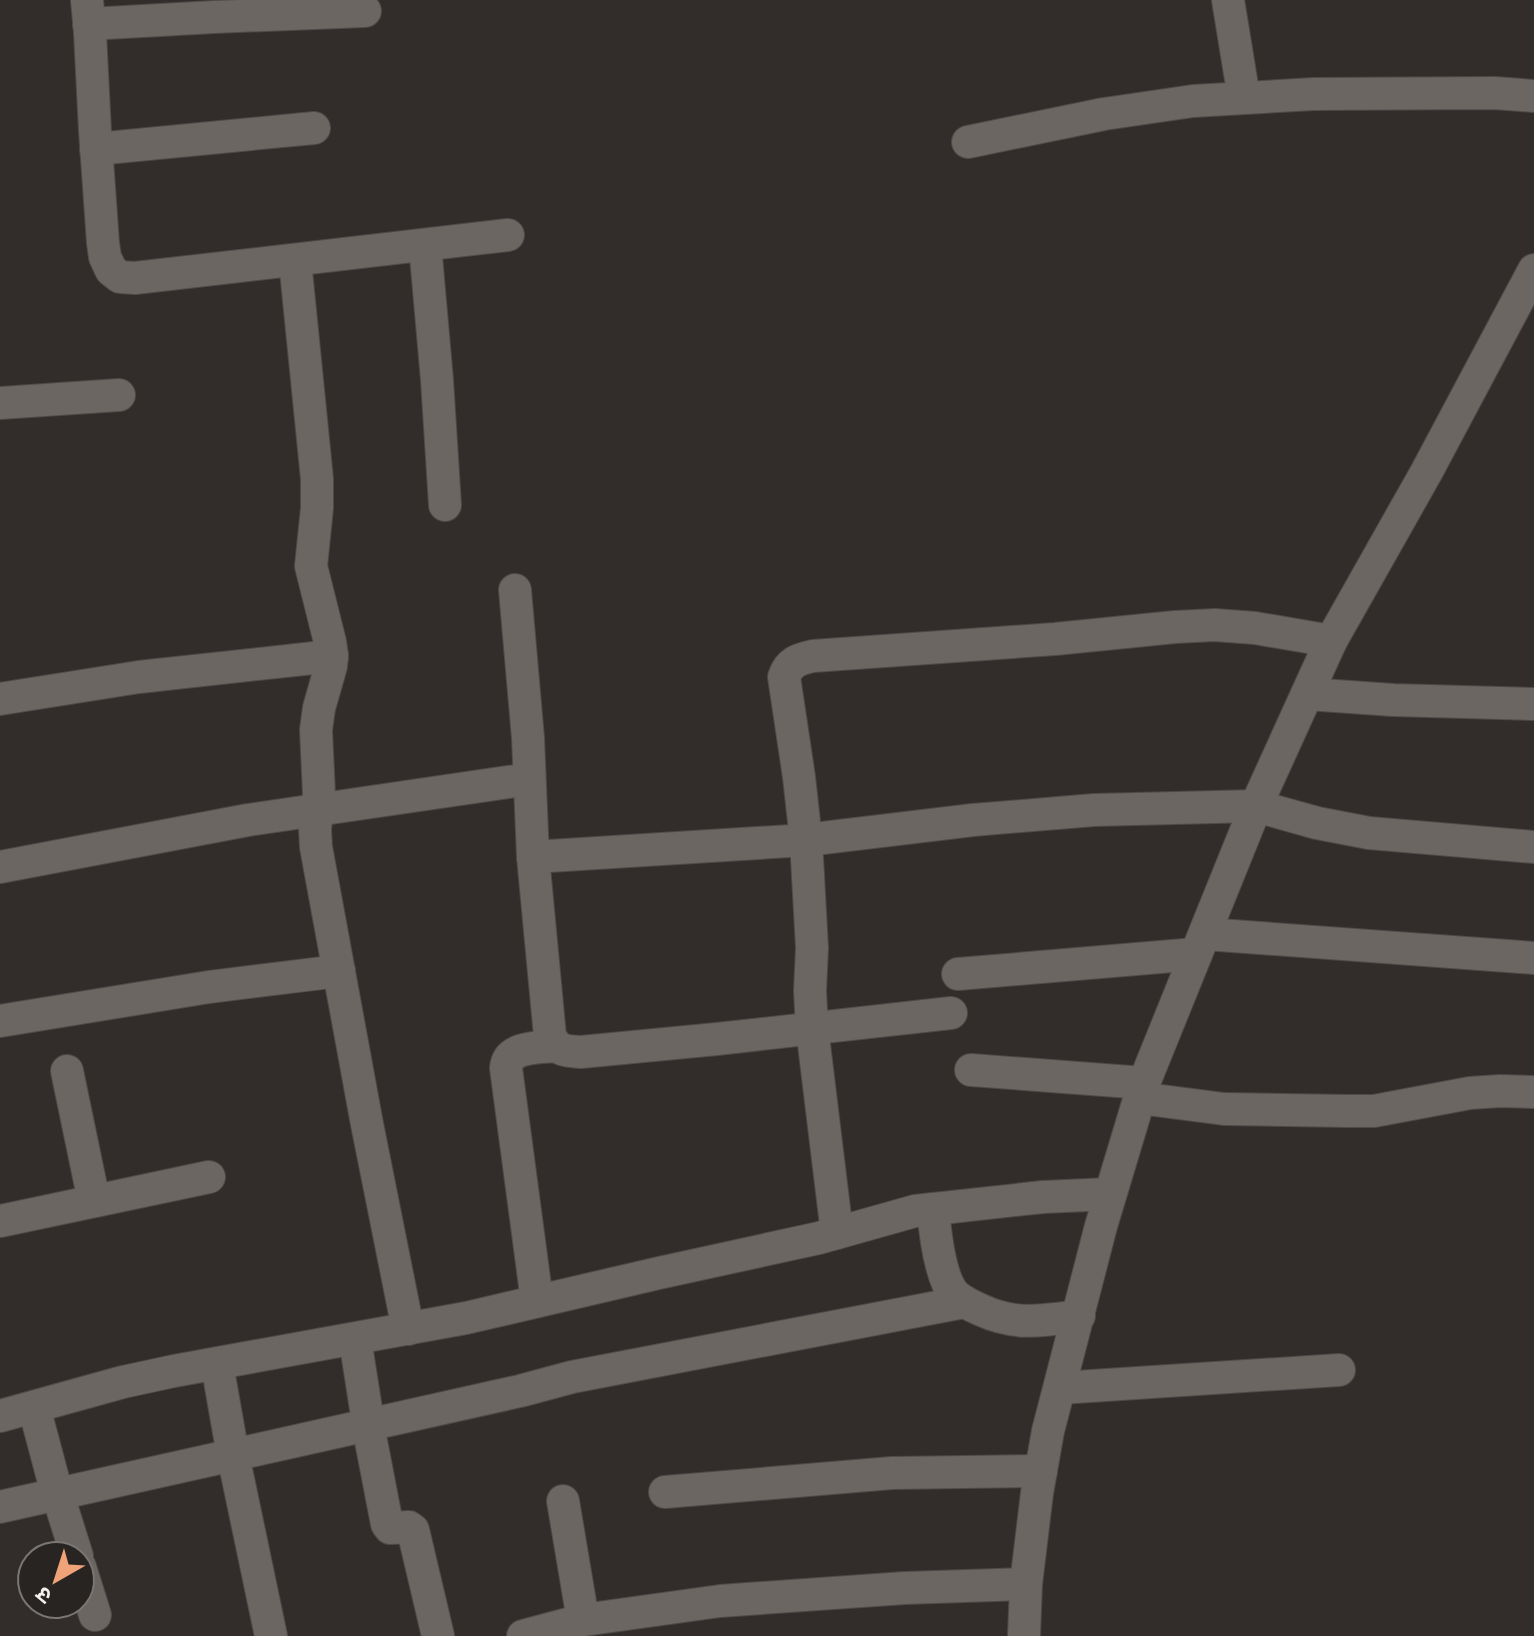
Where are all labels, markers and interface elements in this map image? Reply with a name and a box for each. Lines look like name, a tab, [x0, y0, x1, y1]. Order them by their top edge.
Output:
north arrow	[16, 1540, 96, 1620]
text: उ	[30, 1581, 57, 1609]

